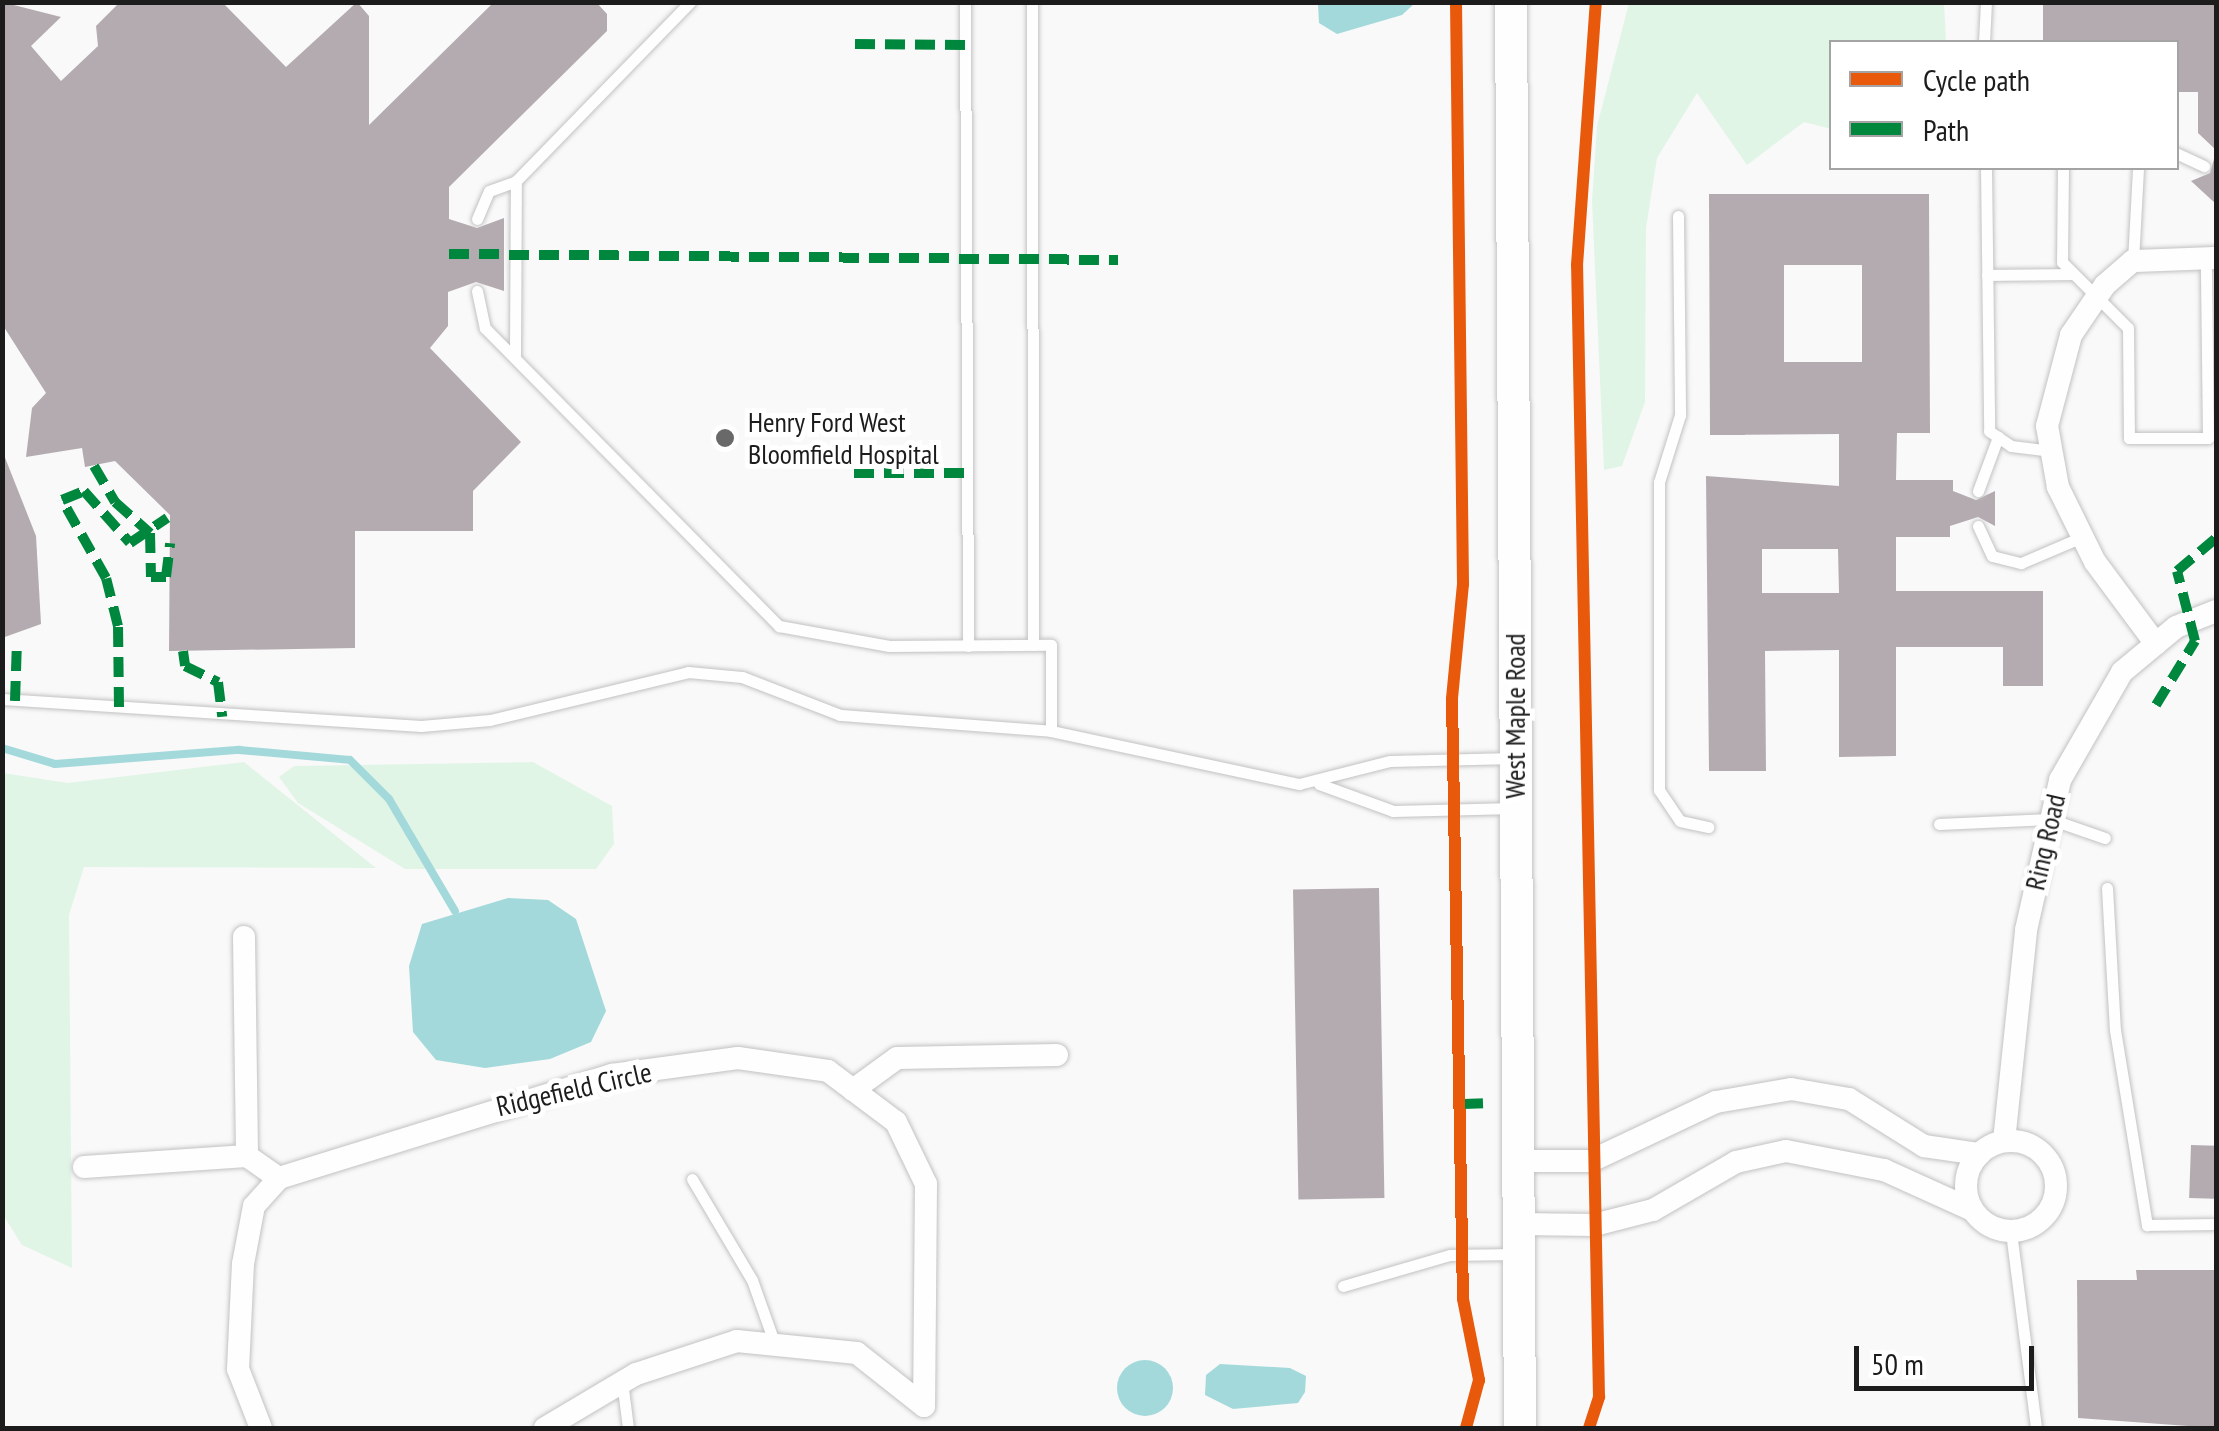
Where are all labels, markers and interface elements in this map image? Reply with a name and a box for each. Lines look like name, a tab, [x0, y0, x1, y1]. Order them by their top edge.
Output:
legend	[1829, 40, 2179, 170]
text: Cycle path	[1923, 60, 2030, 99]
text: Path	[1923, 110, 1969, 149]
place label: Henry Ford West Bloomfield Hospital	[748, 405, 939, 471]
marker: Henry Ford West Bloomfield Hospital	[712, 425, 738, 451]
street label: West Maple Road	[1498, 633, 1532, 799]
street label: Ring Road	[2018, 791, 2072, 893]
street label: Ridgefield Circle	[493, 1055, 655, 1123]
scale bar	[1859, 1326, 2039, 1388]
text: 50 m	[1871, 1344, 1924, 1383]

